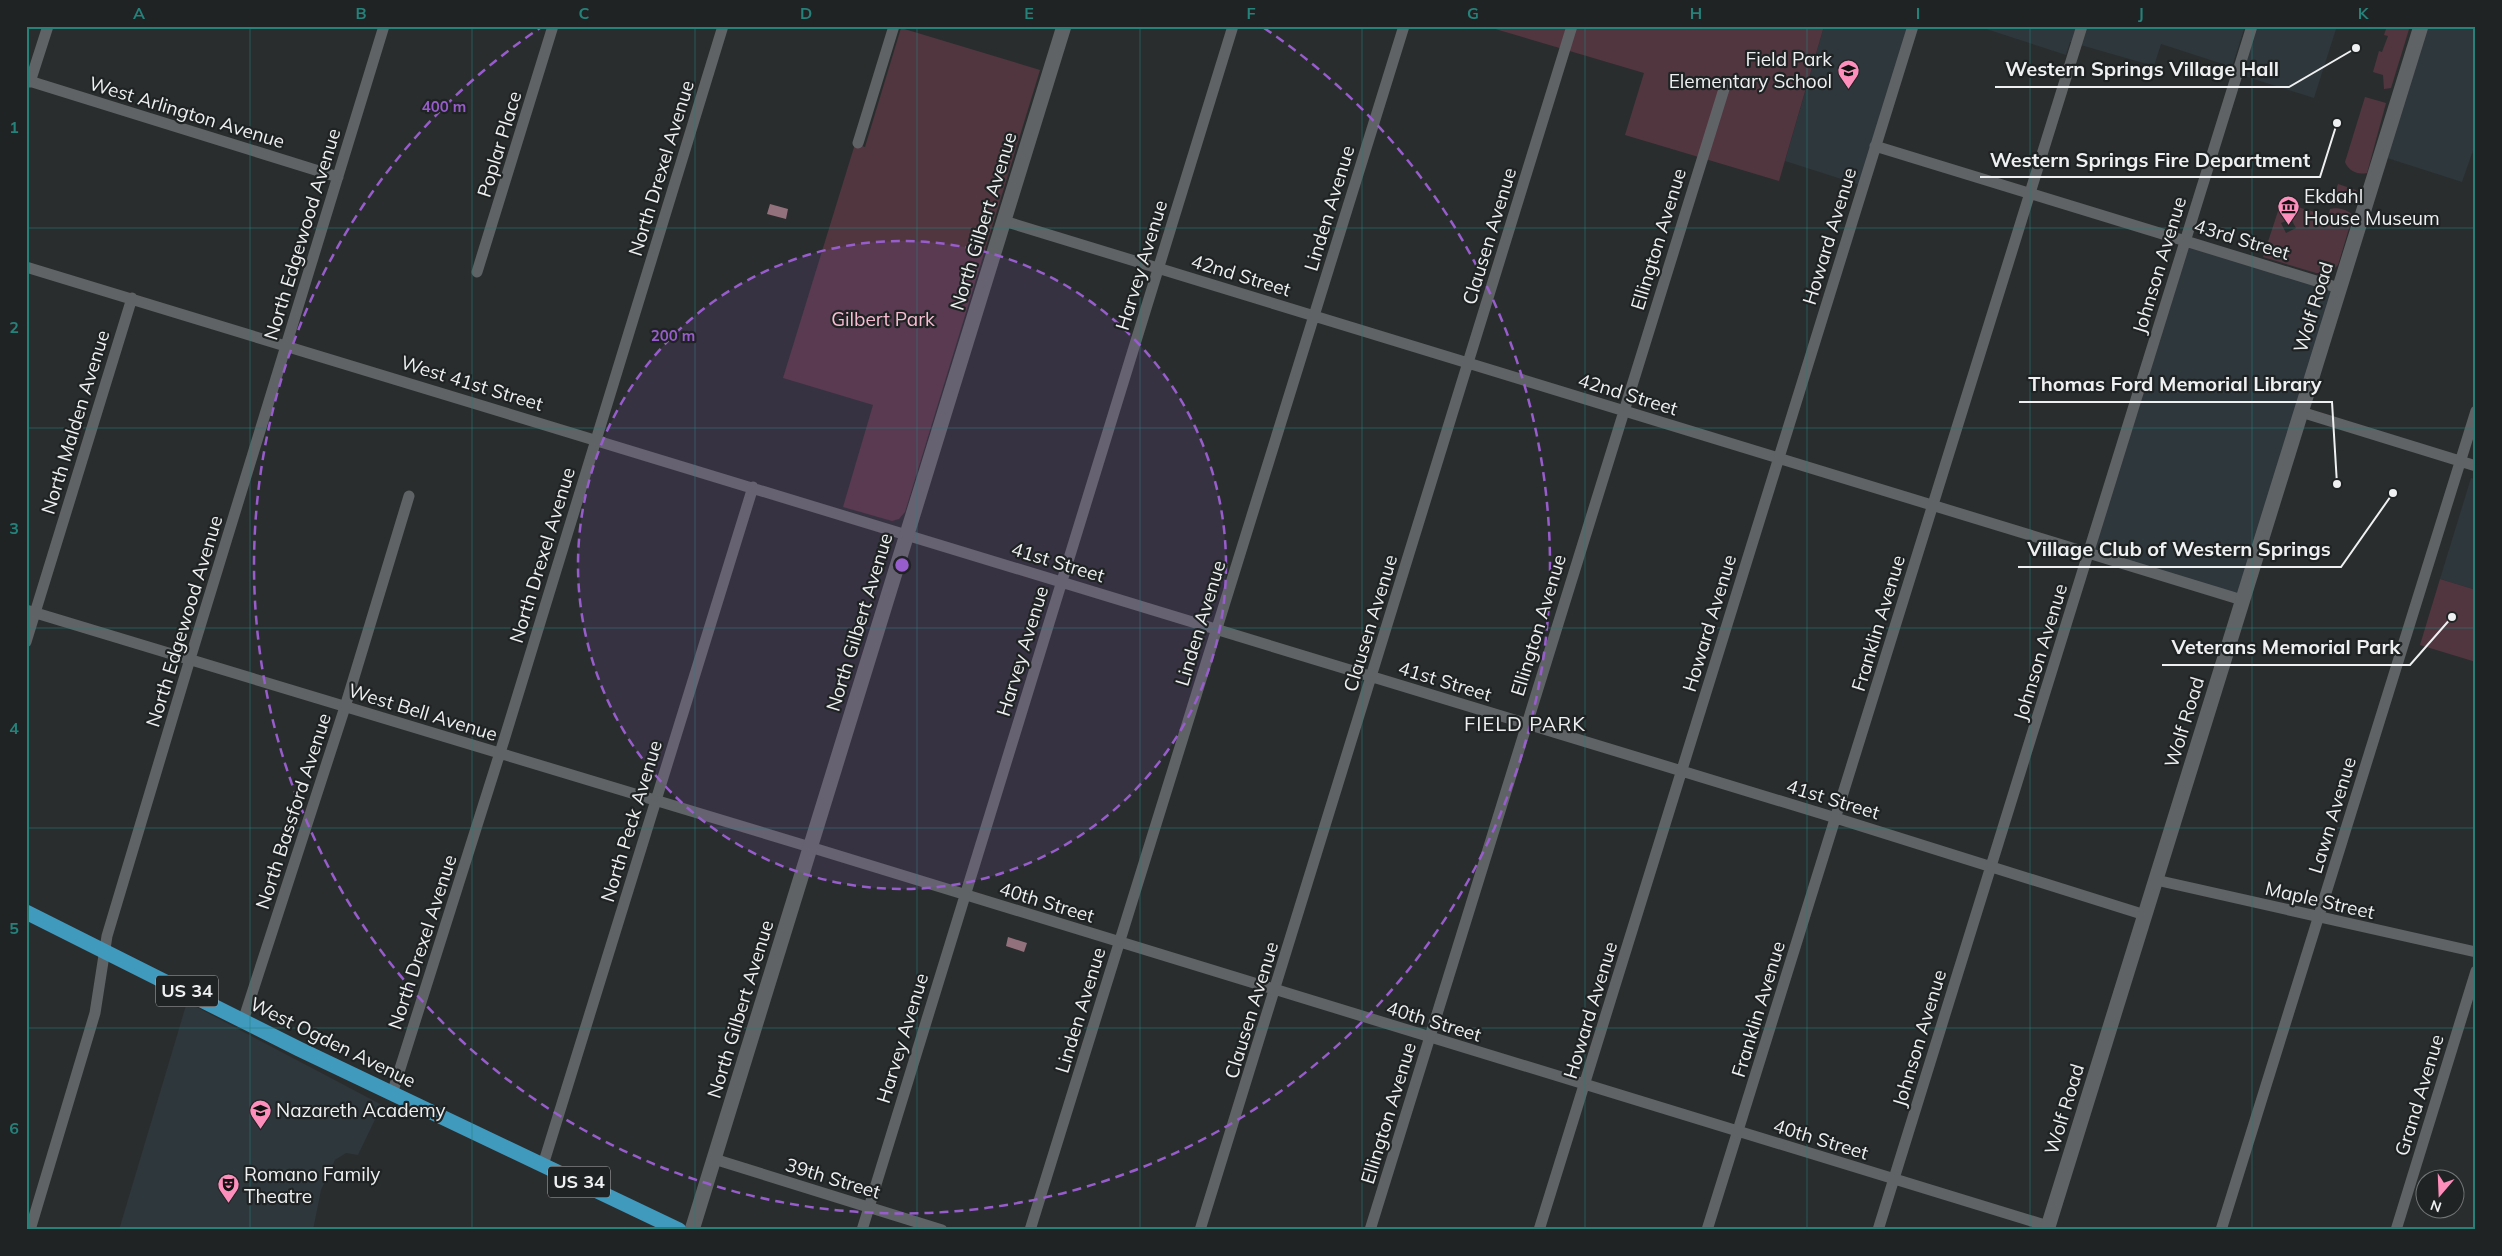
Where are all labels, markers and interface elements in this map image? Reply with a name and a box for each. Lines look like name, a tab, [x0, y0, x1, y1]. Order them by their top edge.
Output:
text: A	[133, 3, 145, 23]
text: B	[355, 3, 367, 23]
text: C	[579, 3, 590, 23]
text: D	[800, 3, 812, 23]
text: E	[1024, 3, 1034, 23]
text: F	[1246, 3, 1256, 23]
text: G	[1467, 3, 1479, 23]
text: H	[1690, 3, 1702, 23]
text: I	[1916, 3, 1920, 23]
text: J	[2138, 3, 2144, 23]
text: K	[2358, 3, 2370, 23]
place label: Field Park Elementary School	[1669, 47, 1832, 93]
callout: Western Springs Village Hall	[1995, 52, 2289, 87]
text: Western Springs Village Hall	[2005, 56, 2279, 81]
school or university icon: Field Park Elementary School	[1836, 58, 1860, 89]
street label: West Arlington Avenue	[86, 71, 288, 153]
street label: North Drexel Avenue	[623, 77, 699, 259]
street label: Poplar Place	[471, 88, 527, 200]
text: 400 m	[422, 97, 466, 116]
text: 1	[9, 117, 19, 137]
street label: North Edgewood Avenue	[258, 125, 346, 343]
street label: North Gilbert Avenue	[944, 129, 1022, 313]
street label: Linden Avenue	[1299, 142, 1359, 274]
callout: Western Springs Fire Department	[1980, 142, 2320, 177]
text: Western Springs Fire Department	[1990, 147, 2311, 172]
street label: Howard Avenue	[1797, 164, 1861, 308]
street label: Clausen Avenue	[1457, 165, 1521, 307]
street label: Ellington Avenue	[1625, 165, 1691, 313]
place label: Ekdahl House Museum	[2304, 184, 2440, 230]
street label: Johnson Avenue	[2127, 194, 2191, 336]
museum icon: Ekdahl House Museum	[2276, 195, 2300, 226]
street label: Harvey Avenue	[1110, 197, 1172, 333]
street label: 43rd Street	[2191, 213, 2293, 265]
street label: 42nd Street	[1188, 248, 1294, 302]
street label: Wolf Road	[2288, 259, 2338, 355]
park label: Gilbert Park	[831, 307, 935, 331]
text: 2	[9, 317, 19, 337]
text: 200 m	[651, 326, 695, 345]
street label: North Malden Avenue	[36, 327, 114, 517]
street label: West 41st Street	[398, 350, 546, 416]
street label: 42nd Street	[1575, 367, 1681, 421]
callout: Thomas Ford Memorial Library	[2019, 367, 2332, 402]
text: Thomas Ford Memorial Library	[2028, 371, 2322, 396]
street label: North Drexel Avenue	[504, 464, 580, 646]
street label: North Edgewood Avenue	[140, 512, 228, 730]
text: 3	[9, 518, 19, 538]
street label: North Gilbert Avenue	[820, 530, 898, 714]
callout: Village Club of Western Springs	[2018, 532, 2341, 567]
street label: 41st Street	[1008, 536, 1108, 588]
text: Village Club of Western Springs	[2026, 536, 2331, 561]
street label: Ellington Avenue	[1505, 551, 1571, 699]
street label: Howard Avenue	[1677, 551, 1741, 695]
street label: Clausen Avenue	[1338, 552, 1402, 694]
street label: Franklin Avenue	[1846, 552, 1910, 694]
centre of rings	[893, 556, 911, 574]
street label: Linden Avenue	[1170, 557, 1230, 689]
street label: Johnson Avenue	[2008, 581, 2072, 723]
street label: Harvey Avenue	[991, 583, 1053, 719]
callout: Veterans Memorial Park	[2162, 630, 2410, 665]
text: Veterans Memorial Park	[2171, 634, 2401, 659]
street label: 41st Street	[1395, 655, 1495, 707]
street label: Wolf Road	[2159, 674, 2209, 770]
street label: West Bell Avenue	[346, 678, 500, 746]
street label: North Bassford Avenue	[250, 710, 336, 912]
district label: FIELD PARK	[1464, 711, 1586, 736]
text: 4	[9, 718, 19, 738]
street label: North Peck Avenue	[595, 737, 667, 905]
street label: Lawn Avenue	[2303, 754, 2361, 876]
street label: 41st Street	[1783, 773, 1883, 825]
street label: North Drexel Avenue	[382, 852, 462, 1032]
street label: 40th Street	[997, 876, 1098, 928]
street label: Maple Street	[2263, 876, 2377, 924]
street label: North Gilbert Avenue	[701, 917, 779, 1101]
text: 5	[9, 918, 19, 938]
street label: Howard Avenue	[1558, 938, 1622, 1082]
street label: Franklin Avenue	[1726, 938, 1790, 1080]
street label: Clausen Avenue	[1219, 939, 1283, 1081]
street label: Linden Avenue	[1050, 944, 1110, 1076]
street label: Johnson Avenue	[1887, 967, 1951, 1109]
street label: Harvey Avenue	[871, 970, 933, 1106]
road number: US 34	[156, 976, 218, 1006]
street label: West Ogden Avenue	[246, 991, 420, 1093]
street label: 40th Street	[1384, 995, 1485, 1047]
street label: Grand Avenue	[2389, 1031, 2449, 1159]
street label: Ellington Avenue	[1355, 1039, 1421, 1187]
street label: Wolf Road	[2039, 1061, 2089, 1157]
school or university icon: Nazareth Academy	[248, 1098, 272, 1129]
place label: Nazareth Academy	[276, 1098, 446, 1122]
street label: 40th Street	[1771, 1113, 1872, 1165]
text: 6	[9, 1118, 19, 1138]
street label: 39th Street	[783, 1152, 884, 1204]
place label: Romano Family Theatre	[244, 1162, 380, 1208]
road number: US 34	[548, 1166, 610, 1198]
north arrow	[2414, 1168, 2464, 1218]
theatre icon: Romano Family Theatre	[216, 1173, 240, 1204]
text: N	[2428, 1196, 2444, 1217]

